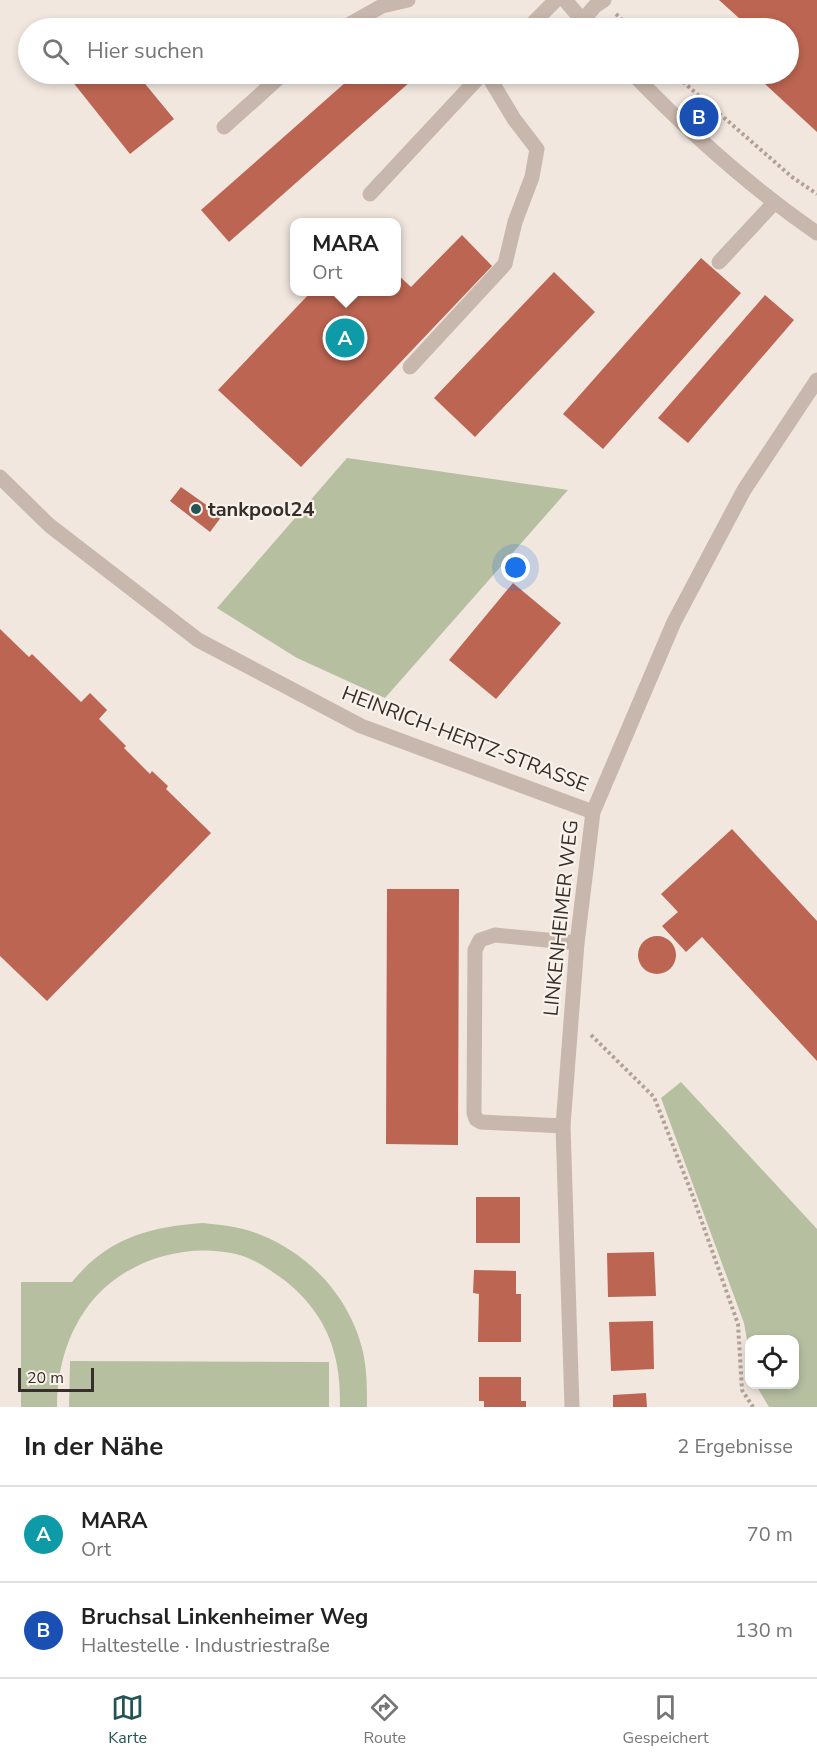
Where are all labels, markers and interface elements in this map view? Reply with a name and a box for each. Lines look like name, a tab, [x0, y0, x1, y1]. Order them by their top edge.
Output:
search box	[18, 18, 799, 84]
icon: search	[39, 35, 72, 68]
text: Hier suchen	[87, 36, 204, 66]
pin: B	[680, 94, 718, 140]
popup	[290, 218, 401, 296]
text: MARA	[312, 229, 379, 259]
text: Ort	[312, 259, 342, 286]
pin: A	[326, 316, 364, 360]
place label: tankpool24	[208, 496, 314, 523]
marker: tankpool24	[189, 502, 203, 516]
your location	[501, 553, 530, 582]
street label: HEINRICH-HERTZ-STRASSE	[338, 680, 592, 798]
street label: LINKENHEIMER WEG	[537, 819, 585, 1017]
map controls	[745, 1335, 799, 1389]
button: locate	[745, 1335, 799, 1389]
scale bar	[18, 1365, 94, 1392]
text: 20 m	[27, 1367, 64, 1389]
text: In der Nähe	[24, 1429, 163, 1464]
text: 2 Ergebnisse	[677, 1433, 793, 1460]
text: MARA	[81, 1506, 148, 1536]
text: A	[36, 1521, 51, 1548]
text: 70 m	[747, 1521, 793, 1548]
text: Ort	[81, 1536, 111, 1563]
text: Bruchsal Linkenheimer Weg	[81, 1602, 368, 1632]
text: B	[37, 1617, 50, 1644]
text: 130 m	[735, 1617, 793, 1644]
text: Haltestelle · Industriestraße	[81, 1632, 330, 1659]
tab: Karte	[108, 1691, 147, 1749]
tab: Route	[364, 1691, 406, 1749]
tab: Gespeichert	[623, 1691, 709, 1749]

